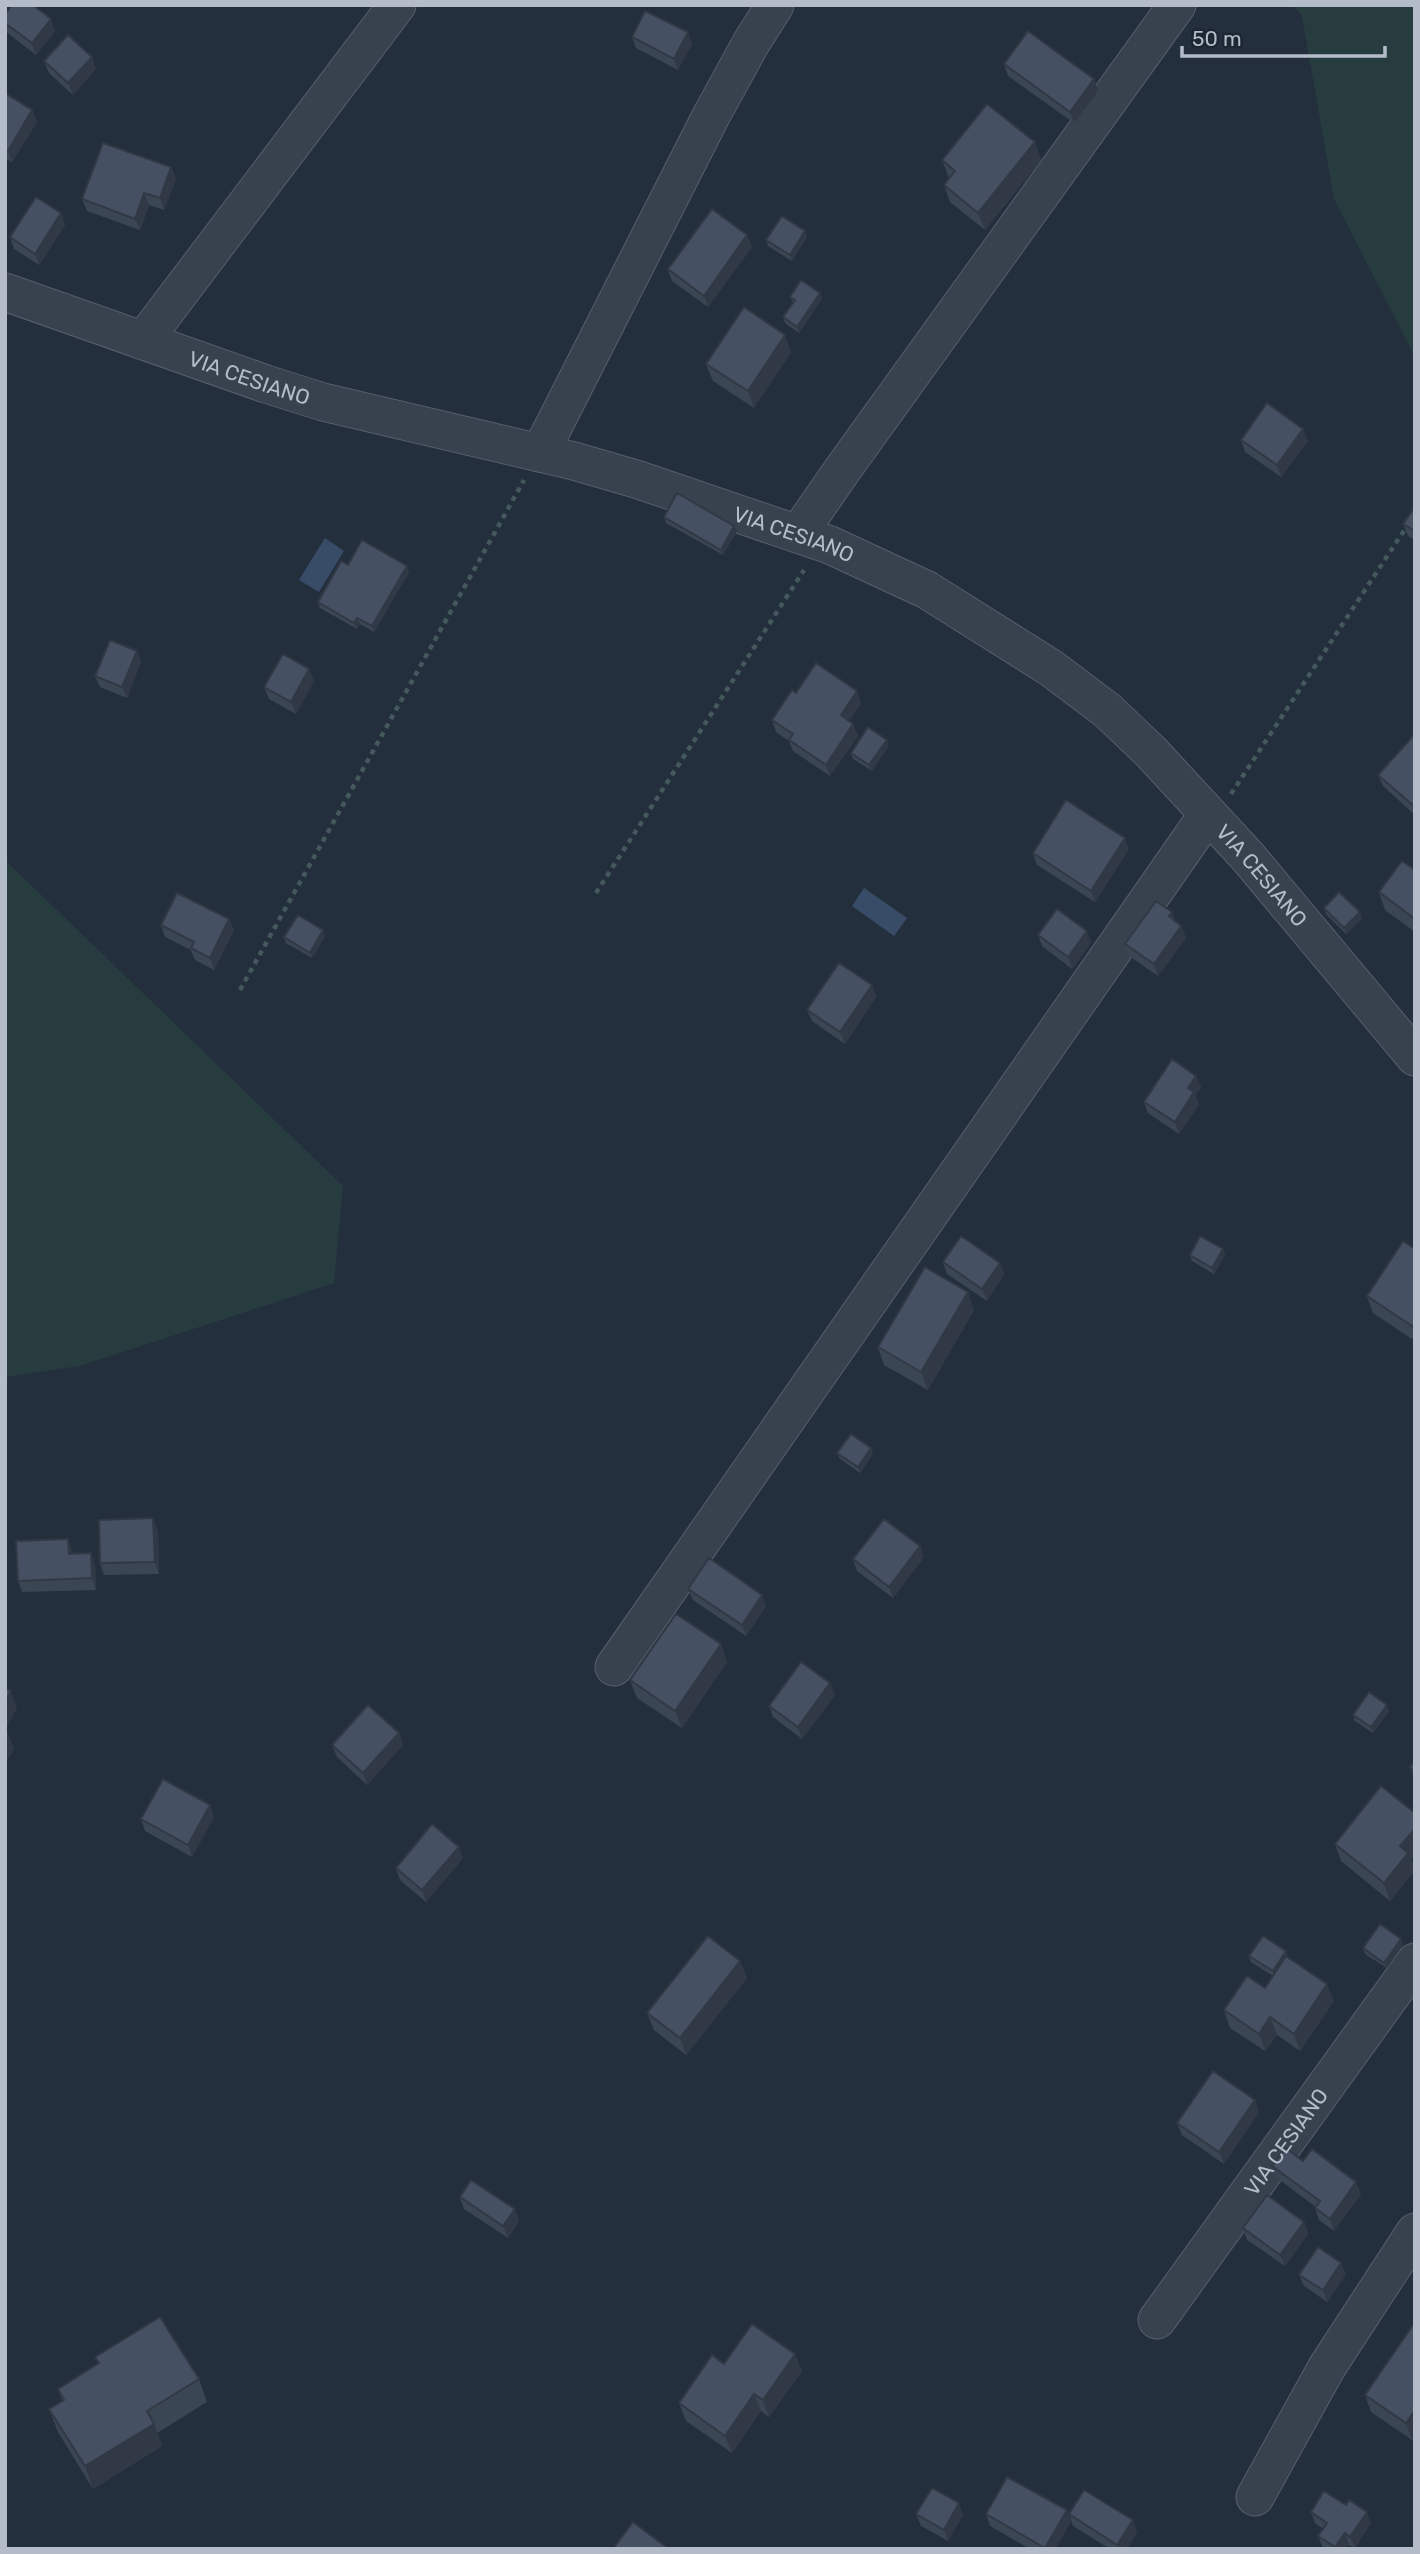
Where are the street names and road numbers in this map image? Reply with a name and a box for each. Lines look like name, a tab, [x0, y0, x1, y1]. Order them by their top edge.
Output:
street label: VIA CESIANO	[185, 345, 313, 410]
street label: VIA CESIANO	[730, 501, 858, 567]
street label: VIA CESIANO	[1211, 819, 1313, 931]
street label: VIA CESIANO	[1238, 2083, 1333, 2200]

